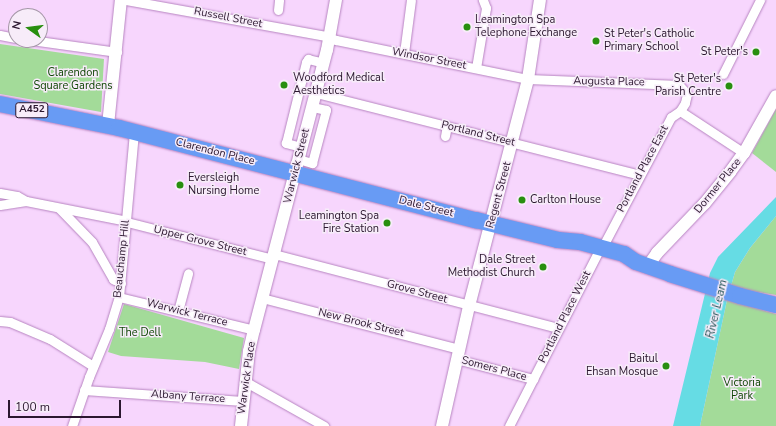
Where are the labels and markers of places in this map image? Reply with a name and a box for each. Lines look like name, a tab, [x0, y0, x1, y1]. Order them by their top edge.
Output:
place label: Leamington Spa Telephone Exchange	[475, 14, 577, 40]
marker: Leamington Spa Telephone Exchange	[462, 22, 472, 32]
place label: St Peter's Catholic Primary School	[604, 28, 694, 54]
marker: St Peter's Catholic Primary School	[591, 36, 601, 46]
place label: St Peter's	[701, 45, 748, 59]
marker: St Peter's	[751, 47, 761, 57]
place label: Woodford Medical Aesthetics	[293, 72, 384, 98]
place label: St Peter's Parish Centre	[655, 73, 721, 99]
marker: Woodford Medical Aesthetics	[278, 79, 290, 91]
marker: St Peter's Parish Centre	[724, 81, 734, 91]
place label: Eversleigh Nursing Home	[188, 172, 259, 198]
marker: Eversleigh Nursing Home	[175, 180, 185, 190]
place label: Carlton House	[530, 193, 601, 207]
marker: Carlton House	[517, 195, 527, 205]
place label: Leamington Spa Fire Station	[299, 210, 379, 236]
marker: Leamington Spa Fire Station	[382, 218, 392, 228]
place label: Dale Street Methodist Church	[448, 254, 535, 280]
marker: Dale Street Methodist Church	[538, 262, 548, 272]
place label: Baitul Ehsan Mosque	[586, 353, 658, 379]
marker: Baitul Ehsan Mosque	[661, 361, 671, 371]

